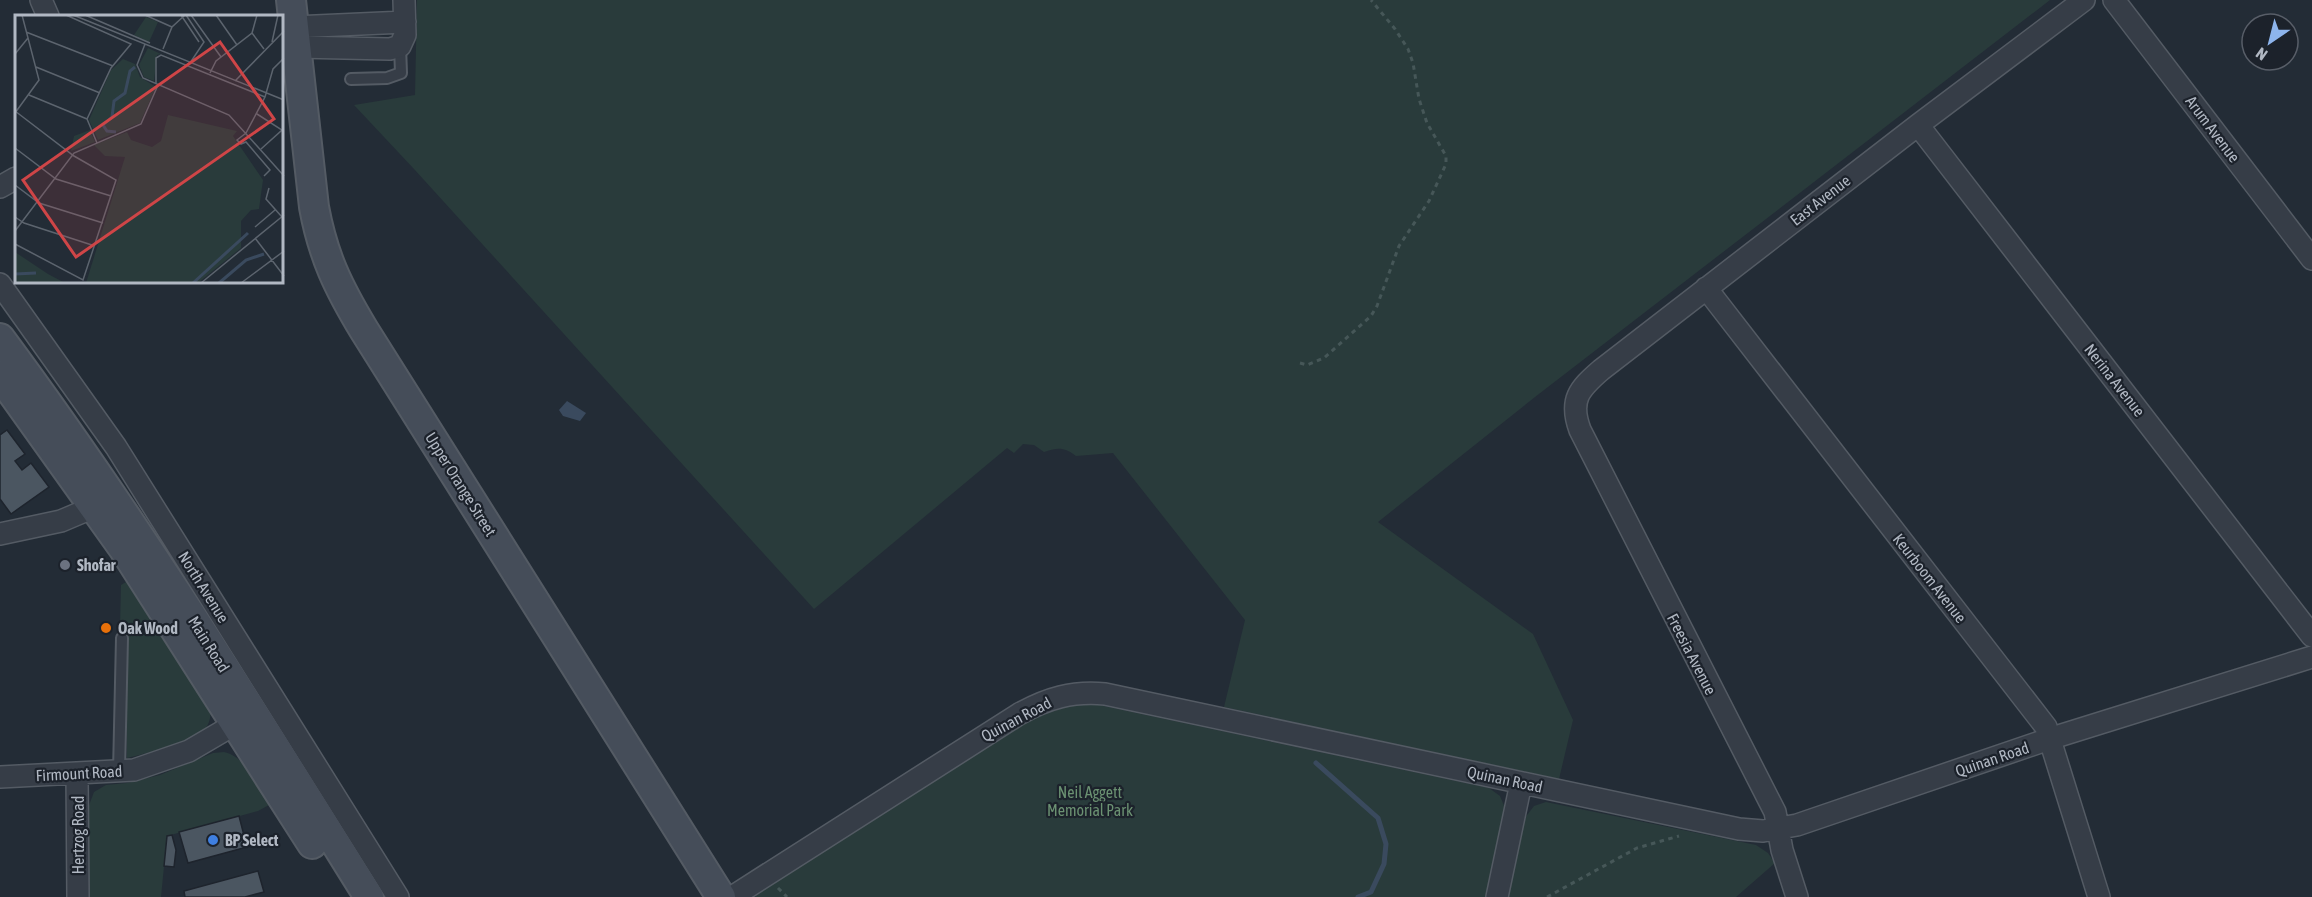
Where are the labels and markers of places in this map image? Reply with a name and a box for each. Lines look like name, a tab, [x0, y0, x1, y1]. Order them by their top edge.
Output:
place label: Shofar	[77, 556, 116, 574]
marker: Shofar	[58, 558, 72, 572]
place label: Oak Wood	[118, 619, 178, 637]
marker: Oak Wood	[99, 621, 113, 635]
place label: BP Select	[225, 831, 279, 849]
marker: BP Select	[206, 833, 220, 847]

